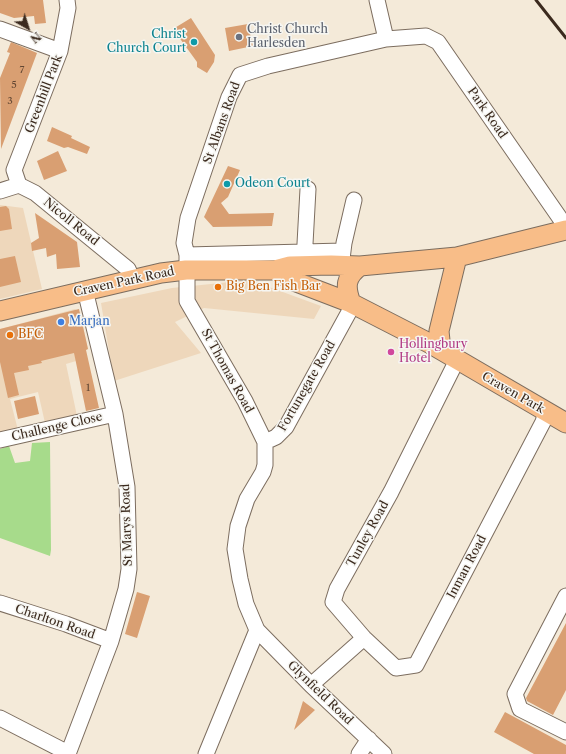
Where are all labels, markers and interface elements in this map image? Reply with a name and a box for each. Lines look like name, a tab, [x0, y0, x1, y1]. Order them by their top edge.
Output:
north arrow	[8, 8, 48, 48]
place label: Christ Church Harlesden	[247, 23, 328, 51]
place label: Christ Church Court	[107, 28, 186, 56]
text: N	[27, 29, 44, 46]
marker: Christ Church Harlesden	[234, 32, 244, 42]
marker: Christ Church Court	[189, 37, 199, 47]
street label: Greenhill Park	[22, 53, 66, 135]
house number: 7	[20, 64, 24, 76]
house number: 5	[11, 79, 17, 91]
street label: St Albans Road	[200, 80, 244, 166]
street label: Park Road	[464, 85, 510, 141]
house number: 3	[7, 95, 13, 107]
place label: Odeon Court	[235, 177, 310, 191]
marker: Odeon Court	[222, 179, 232, 189]
street label: Nicoll Road	[40, 195, 102, 249]
street label: Craven Park Road	[72, 264, 176, 300]
place label: Big Ben Fish Bar	[226, 280, 320, 294]
marker: Big Ben Fish Bar	[213, 282, 223, 292]
place label: Marjan	[69, 315, 110, 329]
marker: Marjan	[56, 317, 66, 327]
street label: St Thomas Road	[198, 326, 256, 416]
place label: BFC	[18, 328, 43, 342]
marker: BFC	[5, 330, 15, 340]
street label: Fortunegate Road	[275, 338, 339, 434]
place label: Hollingbury Hotel	[399, 338, 467, 366]
marker: Hollingbury Hotel	[386, 347, 396, 357]
street label: Craven Park	[479, 369, 547, 417]
house number: 1	[86, 382, 90, 394]
street label: Challenge Close	[10, 410, 104, 444]
street label: St Marys Road	[118, 483, 136, 567]
street label: Tunley Road	[344, 499, 392, 569]
street label: Inman Road	[444, 533, 490, 601]
street label: Charlton Road	[13, 602, 97, 642]
street label: Glynfield Road	[284, 658, 356, 728]

